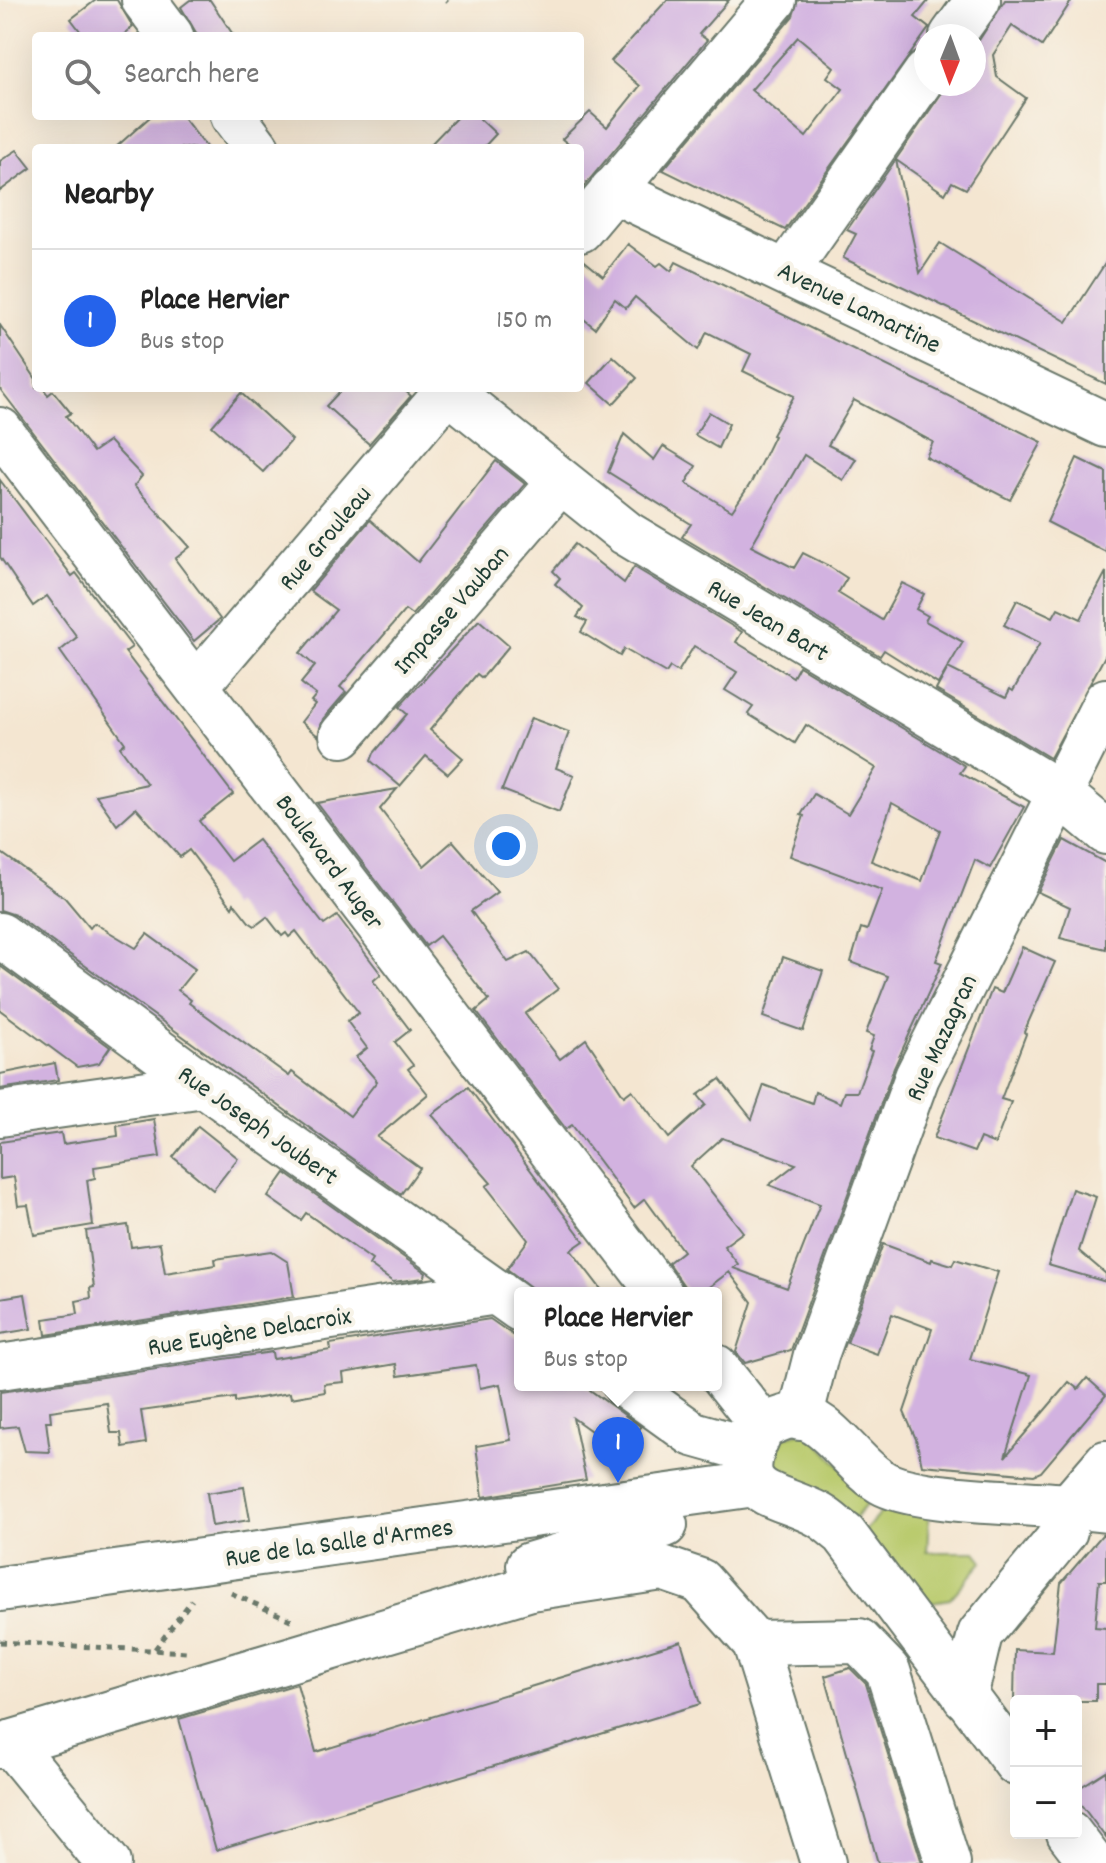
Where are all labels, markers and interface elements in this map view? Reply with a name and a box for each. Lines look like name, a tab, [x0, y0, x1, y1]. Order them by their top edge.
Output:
north arrow	[914, 24, 986, 96]
search box	[32, 32, 584, 120]
icon: search	[60, 54, 104, 98]
text: Search here	[124, 55, 260, 98]
text: Nearby	[64, 172, 153, 221]
street label: Avenue Lamartine	[771, 254, 946, 365]
text: Place Hervier	[140, 281, 289, 324]
text: 1	[87, 303, 93, 340]
text: 150 m	[496, 303, 552, 340]
text: Bus stop	[140, 324, 225, 361]
street label: Rue Grouleau	[271, 478, 382, 600]
street label: Impasse Vauban	[386, 538, 519, 684]
street label: Rue Jean Bart	[699, 571, 835, 673]
street label: Boulevard Auger	[265, 788, 392, 939]
your location	[486, 826, 526, 866]
street label: Rue Mazagran	[898, 969, 989, 1108]
street label: Rue Joseph Joubert	[169, 1058, 345, 1196]
popup	[514, 1287, 722, 1391]
street label: Rue Eugène Delacroix	[145, 1299, 354, 1368]
text: Place Hervier	[544, 1299, 692, 1342]
text: Bus stop	[544, 1342, 628, 1379]
pin: 1	[592, 1417, 644, 1483]
street label: Rue de la Salle d'Armes	[223, 1510, 456, 1579]
map controls	[1010, 1695, 1082, 1839]
button: +	[1010, 1695, 1082, 1767]
button: −	[1010, 1767, 1082, 1839]

